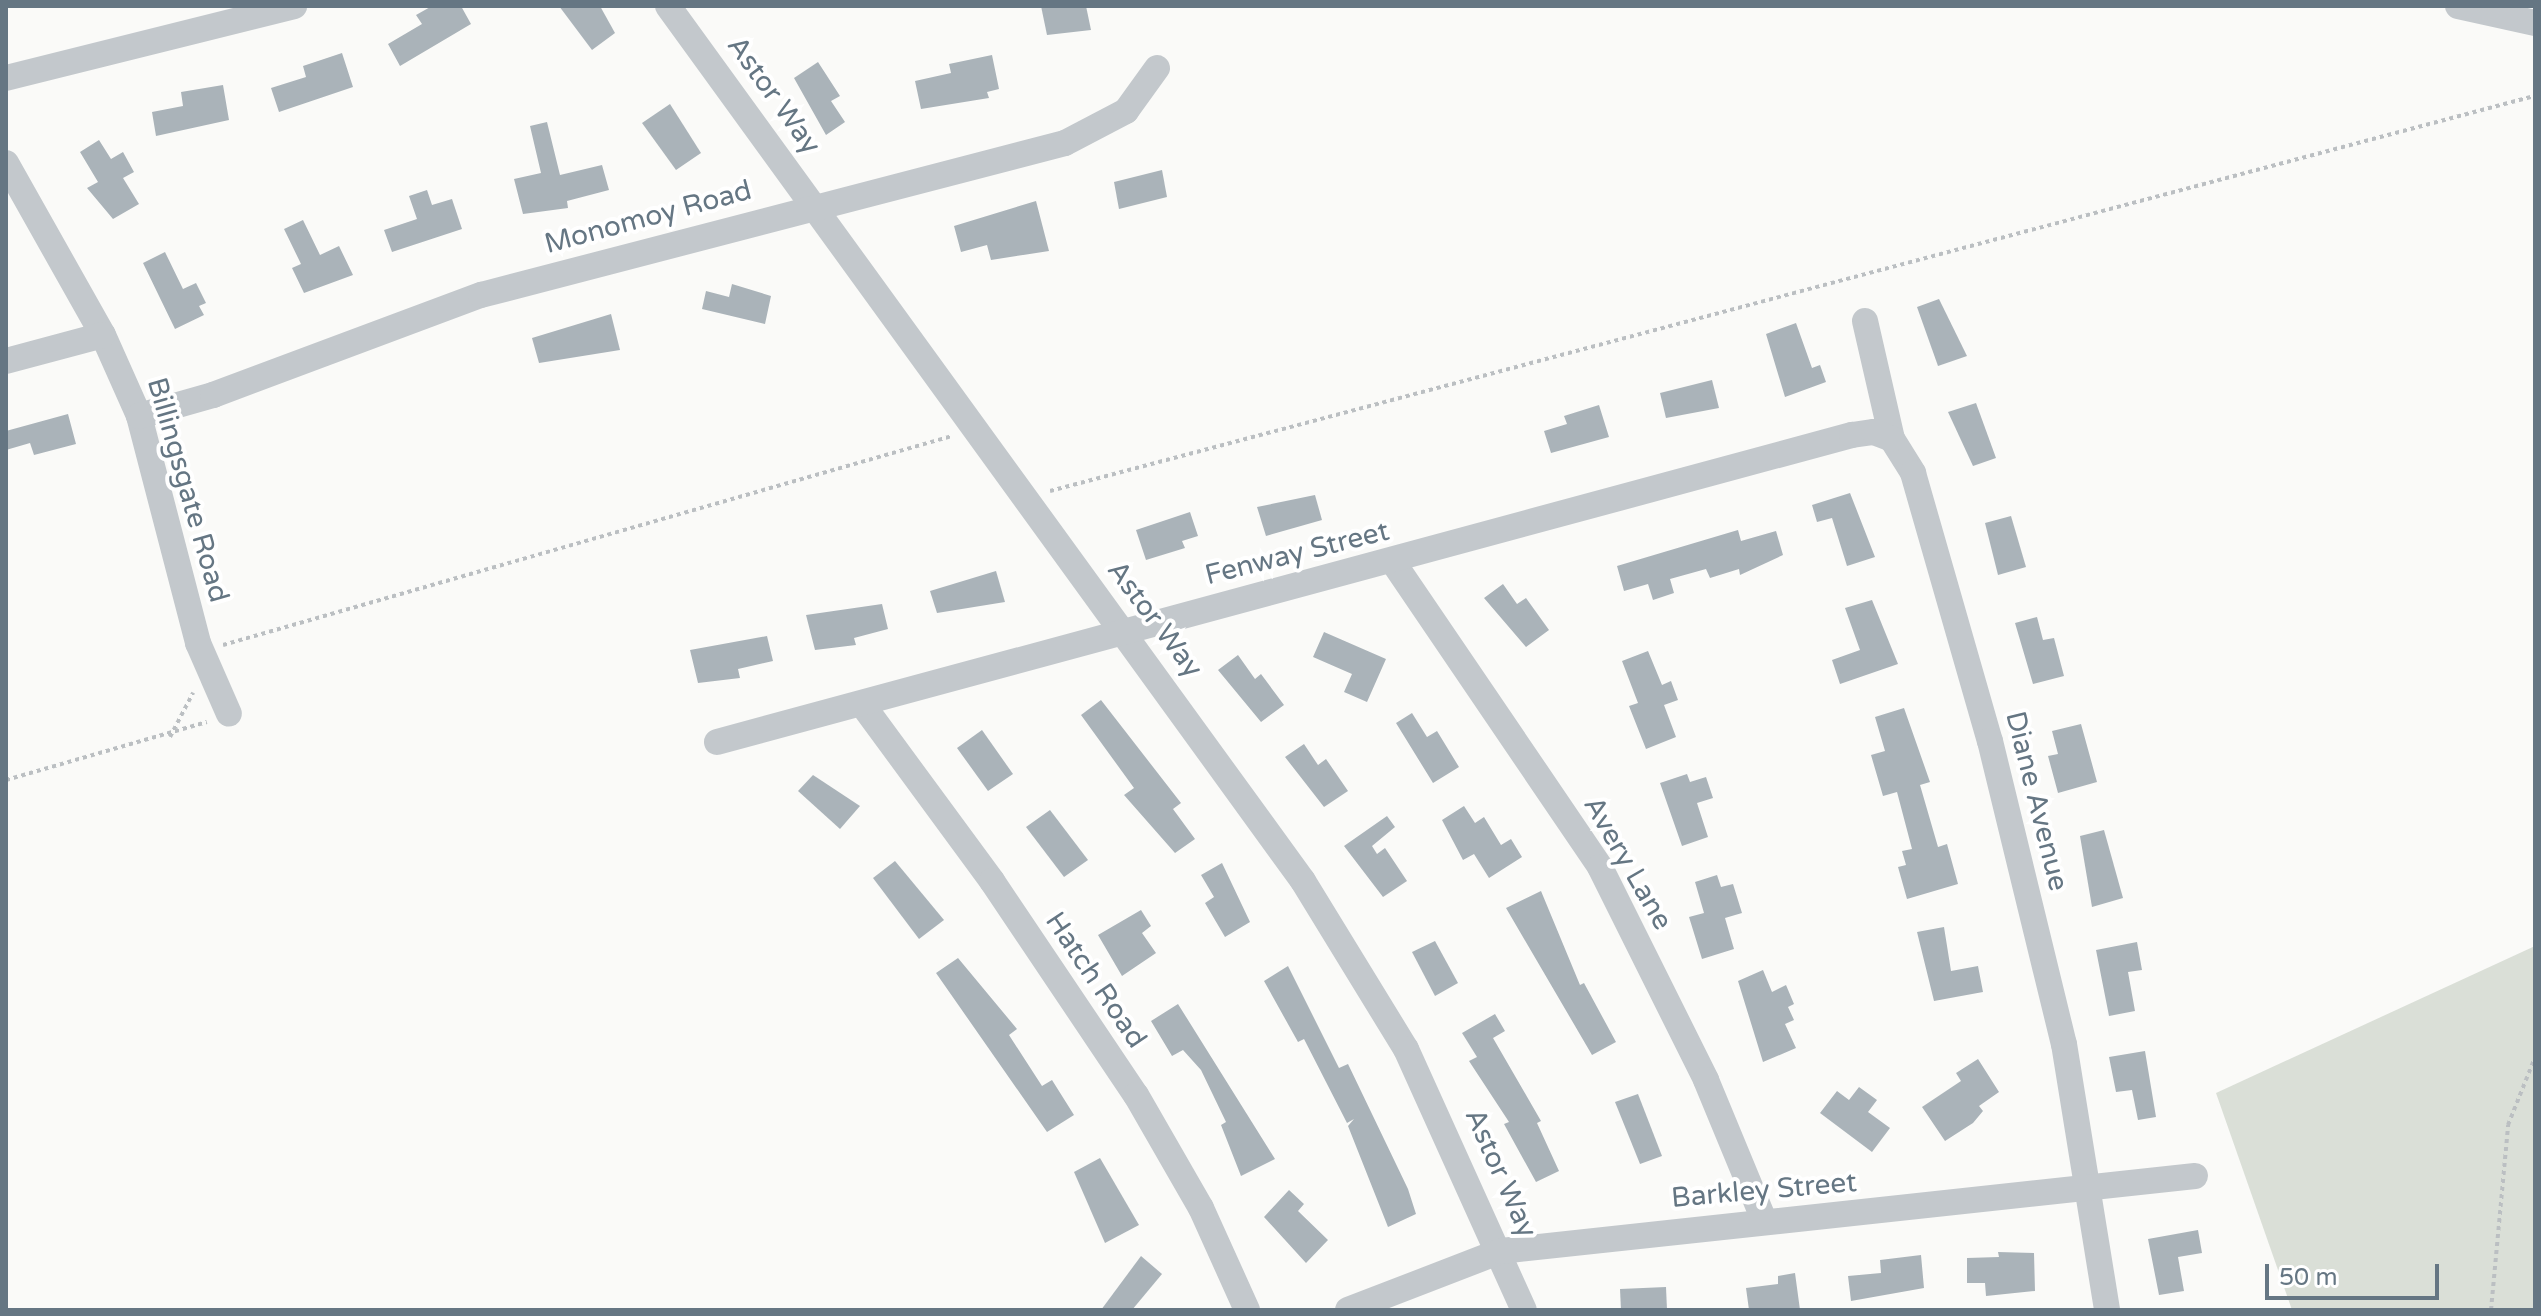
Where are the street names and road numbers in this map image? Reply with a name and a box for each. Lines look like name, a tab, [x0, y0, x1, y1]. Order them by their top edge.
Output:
street label: Astor Way	[720, 30, 828, 160]
street label: Monomoy Road	[541, 173, 755, 261]
street label: Billingsgate Road	[140, 374, 236, 606]
street label: Fenway Street	[1202, 514, 1392, 592]
street label: Astor Way	[1100, 554, 1210, 684]
street label: Diane Avenue	[1998, 708, 2076, 894]
street label: Avery Lane	[1576, 790, 1680, 936]
street label: Hatch Road	[1038, 906, 1154, 1054]
street label: Astor Way	[1458, 1103, 1544, 1243]
street label: Barkley Street	[1670, 1165, 1858, 1215]

